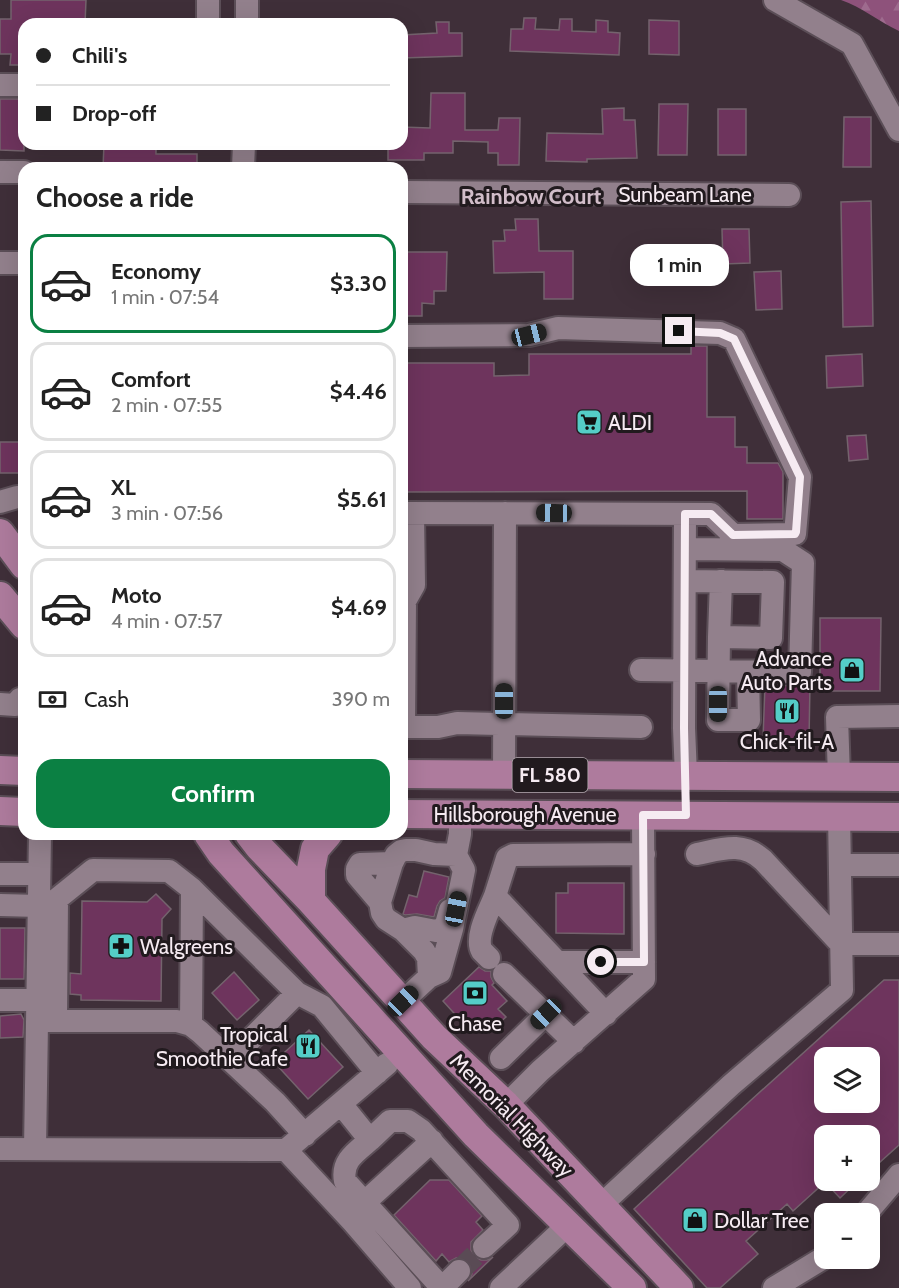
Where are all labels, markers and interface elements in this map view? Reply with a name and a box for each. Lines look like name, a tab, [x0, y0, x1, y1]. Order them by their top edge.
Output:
text: Chili's	[72, 42, 127, 69]
text: Drop-off	[72, 100, 156, 127]
text: Choose a ride	[36, 181, 194, 214]
street label: Sunbeam Lane	[618, 182, 752, 207]
district label: Rainbow Court	[461, 183, 602, 210]
callout: 1 min	[630, 244, 728, 286]
text: 1 min	[657, 253, 702, 277]
icon: car	[39, 257, 93, 311]
text: Economy	[111, 258, 201, 285]
text: $3.30	[330, 270, 387, 297]
text: 1 min · 07:54	[111, 285, 219, 309]
route end	[665, 317, 692, 344]
car	[509, 322, 549, 348]
icon: car	[39, 365, 93, 419]
text: Comfort	[111, 366, 190, 393]
text: $4.46	[330, 378, 387, 405]
text: 2 min · 07:55	[111, 393, 222, 417]
supermarket icon: ALDI	[574, 407, 604, 437]
place label: ALDI	[608, 410, 652, 435]
icon: car	[39, 473, 93, 527]
text: XL	[111, 474, 136, 501]
text: $5.61	[337, 486, 387, 513]
text: 3 min · 07:56	[111, 501, 223, 525]
car	[536, 504, 572, 522]
icon: car	[39, 581, 93, 635]
text: Moto	[111, 582, 162, 609]
text: $4.69	[331, 594, 387, 621]
text: 4 min · 07:57	[111, 609, 223, 633]
place label: Advance Auto Parts	[741, 646, 832, 695]
shop icon: Advance Auto Parts	[837, 655, 867, 685]
icon: cash	[36, 683, 69, 716]
car	[495, 683, 513, 719]
text: Cash	[84, 686, 129, 713]
car	[709, 686, 727, 722]
text: 390 m	[332, 687, 390, 711]
restaurant icon: Chick-fil-A	[772, 696, 802, 726]
place label: Chick-fil-A	[740, 729, 834, 754]
road number: FL 580	[512, 758, 588, 792]
button: Confirm	[36, 759, 390, 828]
street label: Hillsborough Avenue	[434, 802, 617, 827]
car	[444, 890, 468, 928]
pharmacy icon: Walgreens	[106, 931, 136, 961]
place label: Walgreens	[140, 934, 233, 959]
route start	[587, 948, 614, 975]
bank icon: Chase	[460, 978, 490, 1008]
car	[384, 982, 422, 1020]
car	[527, 995, 565, 1033]
place label: Chase	[448, 1011, 502, 1036]
place label: Tropical Smoothie Cafe	[156, 1022, 288, 1071]
restaurant icon: Tropical Smoothie Cafe	[293, 1031, 323, 1061]
map controls	[814, 1047, 880, 1269]
button: layers	[814, 1047, 880, 1113]
street label: Memorial Highway	[445, 1048, 579, 1182]
button: +	[814, 1125, 880, 1191]
button: −	[814, 1203, 880, 1269]
shop icon: Dollar Tree	[680, 1205, 710, 1235]
place label: Dollar Tree	[714, 1208, 810, 1233]

